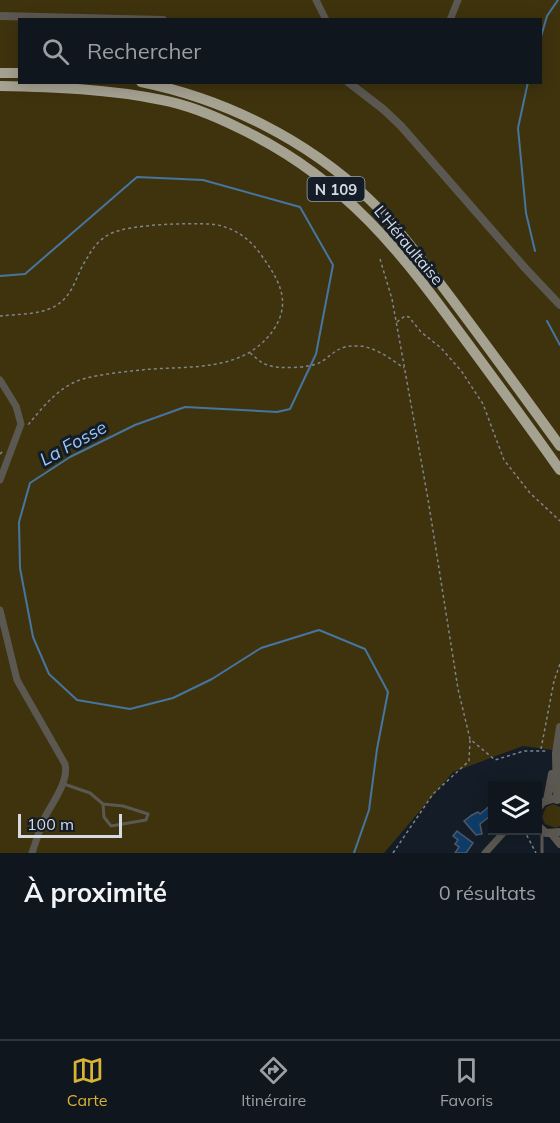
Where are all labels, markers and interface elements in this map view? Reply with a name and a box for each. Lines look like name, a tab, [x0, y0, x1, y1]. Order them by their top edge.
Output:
search box	[18, 18, 542, 84]
icon: search	[39, 35, 72, 68]
text: Rechercher	[87, 37, 201, 65]
road number: N 109	[308, 177, 364, 201]
street label: L'Héraultaise	[370, 201, 448, 289]
water label: La Fosse	[35, 415, 111, 471]
map controls	[488, 781, 542, 835]
button: layers	[488, 781, 542, 835]
scale bar	[18, 811, 122, 838]
text: 100 m	[27, 814, 74, 834]
text: À proximité	[24, 876, 167, 909]
text: 0 résultats	[439, 880, 536, 905]
tab: Carte	[67, 1054, 108, 1110]
tab: Itinéraire	[241, 1054, 306, 1110]
tab: Favoris	[440, 1054, 493, 1110]

